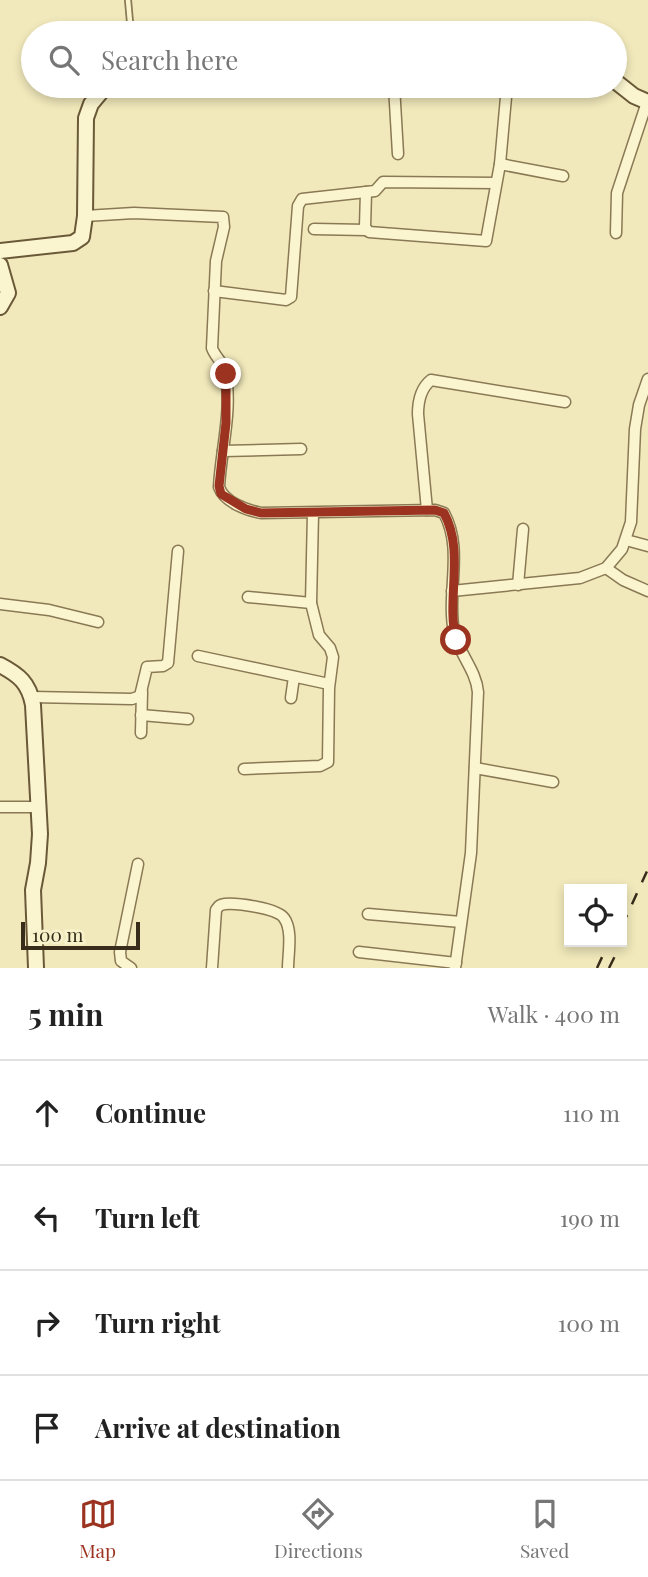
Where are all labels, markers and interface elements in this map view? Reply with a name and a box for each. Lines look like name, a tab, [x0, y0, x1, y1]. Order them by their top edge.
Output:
search box	[21, 21, 627, 98]
icon: search	[45, 41, 83, 79]
text: Search here	[101, 42, 238, 77]
route end	[210, 358, 241, 389]
route start	[440, 624, 471, 655]
map controls	[564, 884, 627, 947]
button: locate	[564, 884, 627, 947]
scale bar	[21, 919, 140, 951]
text: 100 m	[32, 921, 83, 947]
text: 5 min	[28, 994, 103, 1034]
text: Walk · 400 m	[488, 998, 620, 1029]
icon: ahead	[28, 1094, 66, 1132]
text: Continue	[95, 1095, 206, 1130]
text: 110 m	[563, 1097, 620, 1128]
icon: left	[28, 1199, 66, 1237]
text: Turn left	[95, 1200, 200, 1235]
text: 190 m	[560, 1202, 620, 1233]
icon: right	[28, 1304, 66, 1342]
text: Turn right	[95, 1305, 221, 1340]
text: 100 m	[558, 1307, 620, 1338]
icon: arrive	[28, 1409, 66, 1447]
text: Arrive at destination	[95, 1410, 341, 1445]
tab: Map	[79, 1495, 117, 1563]
tab: Directions	[274, 1495, 363, 1563]
tab: Saved	[520, 1495, 569, 1563]

